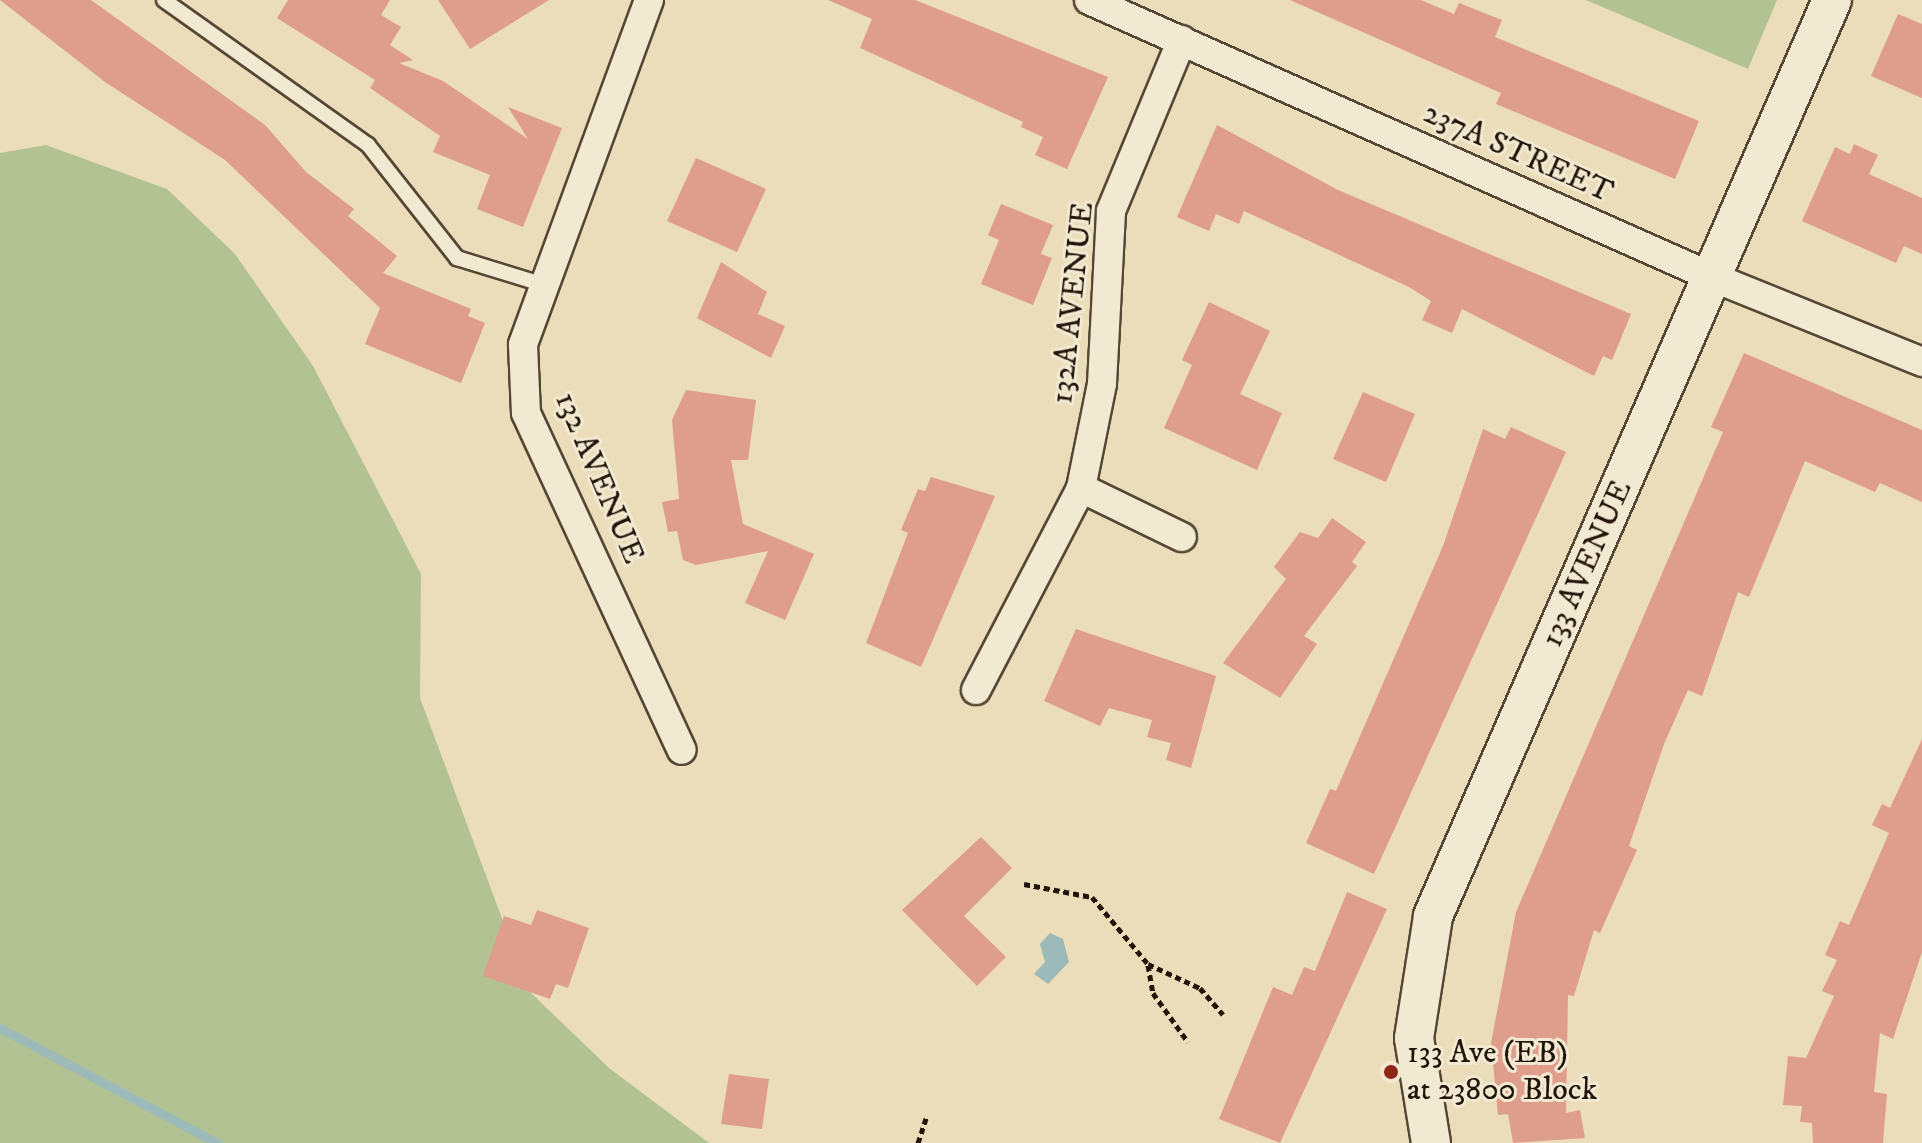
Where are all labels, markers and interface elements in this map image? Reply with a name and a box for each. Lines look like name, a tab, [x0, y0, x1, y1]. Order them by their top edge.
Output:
street label: 237A STREET	[1417, 94, 1619, 212]
street label: 132A AVENUE	[1043, 200, 1103, 406]
street label: 132 AVENUE	[546, 387, 652, 569]
street label: 133 AVENUE	[1533, 475, 1641, 653]
place label: 133 Ave (EB) at 23800 Block	[1407, 1035, 1597, 1110]
marker: 133 Ave (EB) at 23800 Block	[1382, 1063, 1400, 1081]

